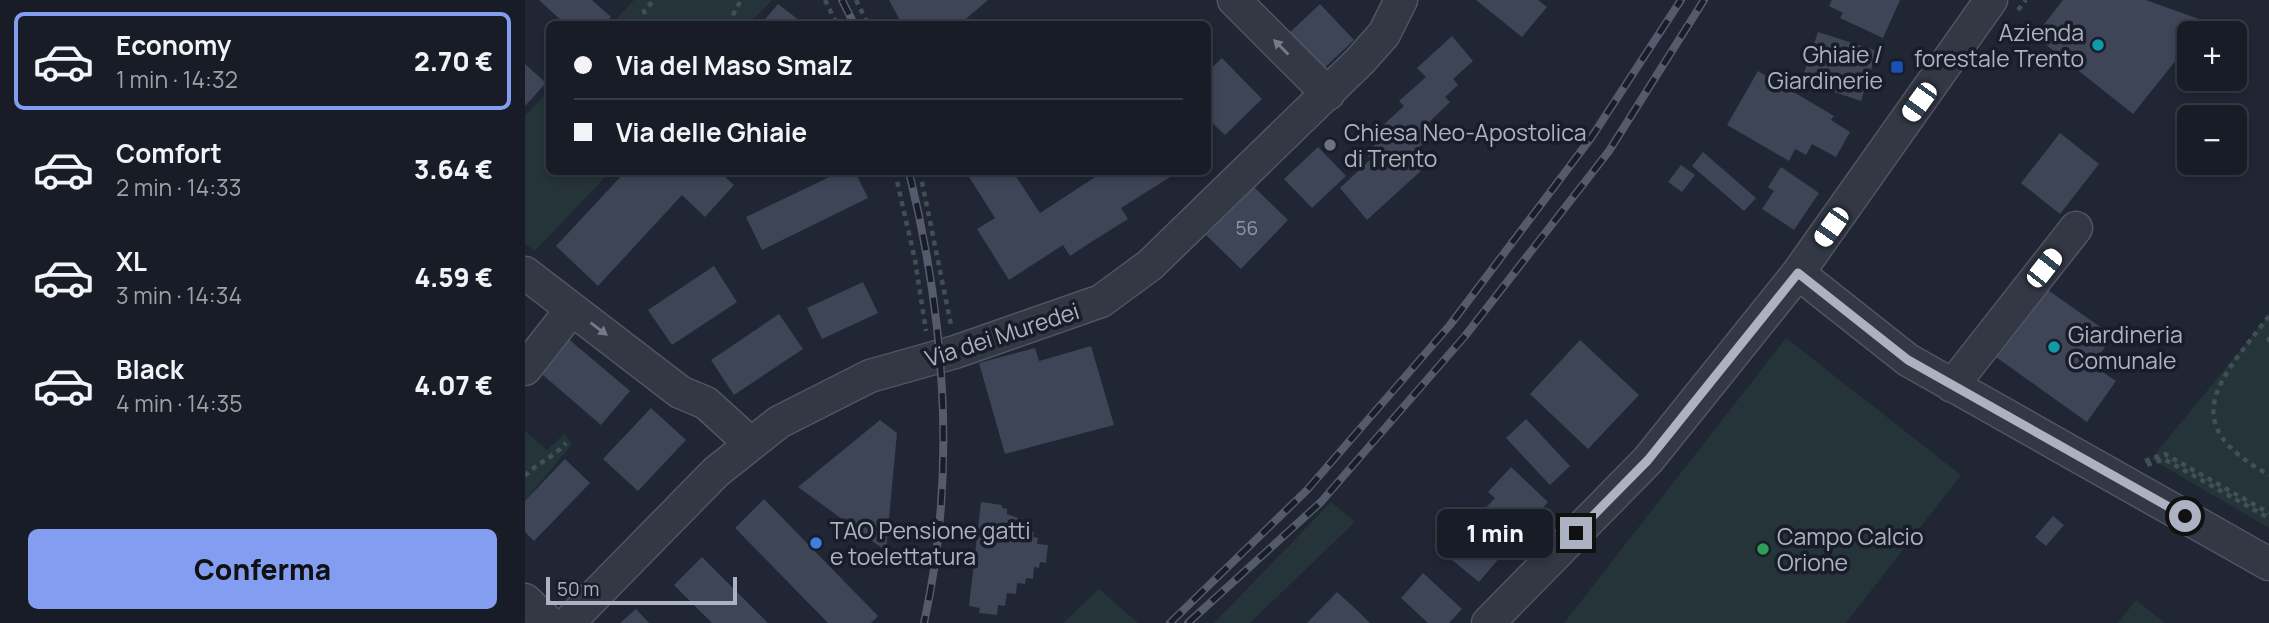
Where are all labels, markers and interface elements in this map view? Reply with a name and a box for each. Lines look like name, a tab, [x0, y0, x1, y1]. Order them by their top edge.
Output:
place label: Azienda forestale Trento	[1914, 16, 2084, 74]
map controls	[2177, 21, 2247, 175]
button: +	[2177, 21, 2247, 91]
text: Economy	[116, 27, 231, 63]
icon: car	[32, 30, 95, 93]
marker: Azienda forestale Trento	[2090, 37, 2106, 53]
place label: Ghiaie / Giardinerie	[1767, 38, 1883, 96]
one-way arrow	[1274, 39, 1290, 56]
text: 2.70 €	[414, 43, 493, 79]
text: Via del Maso Smalz	[616, 47, 853, 83]
marker: Ghiaie / Giardinerie	[1889, 59, 1905, 75]
text: 1 min · 14:32	[116, 63, 238, 95]
car	[1899, 79, 1940, 125]
button: −	[2177, 105, 2247, 175]
text: Via delle Ghiaie	[616, 114, 807, 150]
place label: Chiesa Neo-Apostolica di Trento	[1344, 116, 1587, 174]
text: Comfort	[116, 135, 222, 171]
marker: Chiesa Neo-Apostolica di Trento	[1322, 137, 1338, 153]
icon: car	[32, 138, 95, 201]
text: 3.64 €	[414, 151, 493, 187]
text: 2 min · 14:33	[116, 171, 242, 203]
car	[1811, 204, 1852, 250]
house number: 56	[1236, 215, 1258, 241]
text: XL	[116, 243, 147, 279]
car	[2023, 245, 2066, 291]
icon: car	[32, 246, 95, 309]
text: 4.59 €	[414, 259, 493, 295]
text: 3 min · 14:34	[116, 279, 242, 311]
street label: Via dei Muredei	[921, 294, 1083, 374]
place label: Giardineria Comunale	[2068, 318, 2183, 376]
one-way arrow	[590, 321, 608, 335]
marker: Giardineria Comunale	[2046, 339, 2062, 355]
text: Black	[116, 351, 184, 387]
icon: car	[32, 354, 95, 417]
text: 4.07 €	[414, 367, 493, 403]
text: 4 min · 14:35	[116, 387, 243, 419]
route start	[2169, 500, 2201, 532]
callout: 1 min	[1436, 508, 1551, 558]
place label: TAO Pensione gatti e toelettatura	[830, 514, 1031, 572]
text: 1 min	[1466, 517, 1524, 549]
route end	[1560, 517, 1592, 549]
place label: Campo Calcio Orione	[1777, 520, 1924, 578]
button: Conferma	[28, 529, 497, 609]
marker: TAO Pensione gatti e toelettatura	[808, 535, 824, 551]
marker: Campo Calcio Orione	[1755, 541, 1771, 557]
scale bar	[546, 574, 737, 606]
text: 50 m	[557, 576, 599, 602]

